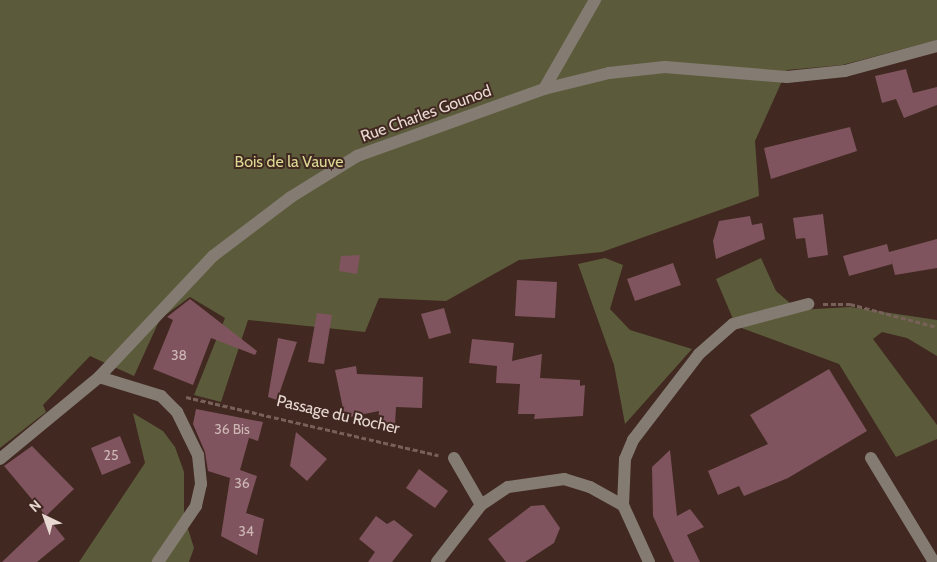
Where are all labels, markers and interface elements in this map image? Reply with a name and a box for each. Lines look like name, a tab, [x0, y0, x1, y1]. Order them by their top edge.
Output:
street label: Rue Charles Gounod	[358, 81, 494, 147]
park label: Bois de la Vauve	[235, 152, 343, 172]
house number: 38	[171, 347, 187, 363]
street label: Passage du Rocher	[275, 392, 401, 438]
house number: 36 Bis	[214, 421, 250, 437]
house number: 25	[104, 447, 118, 463]
house number: 36	[234, 475, 250, 491]
north arrow	[20, 492, 70, 542]
text: N	[25, 496, 45, 516]
house number: 34	[238, 523, 254, 539]

